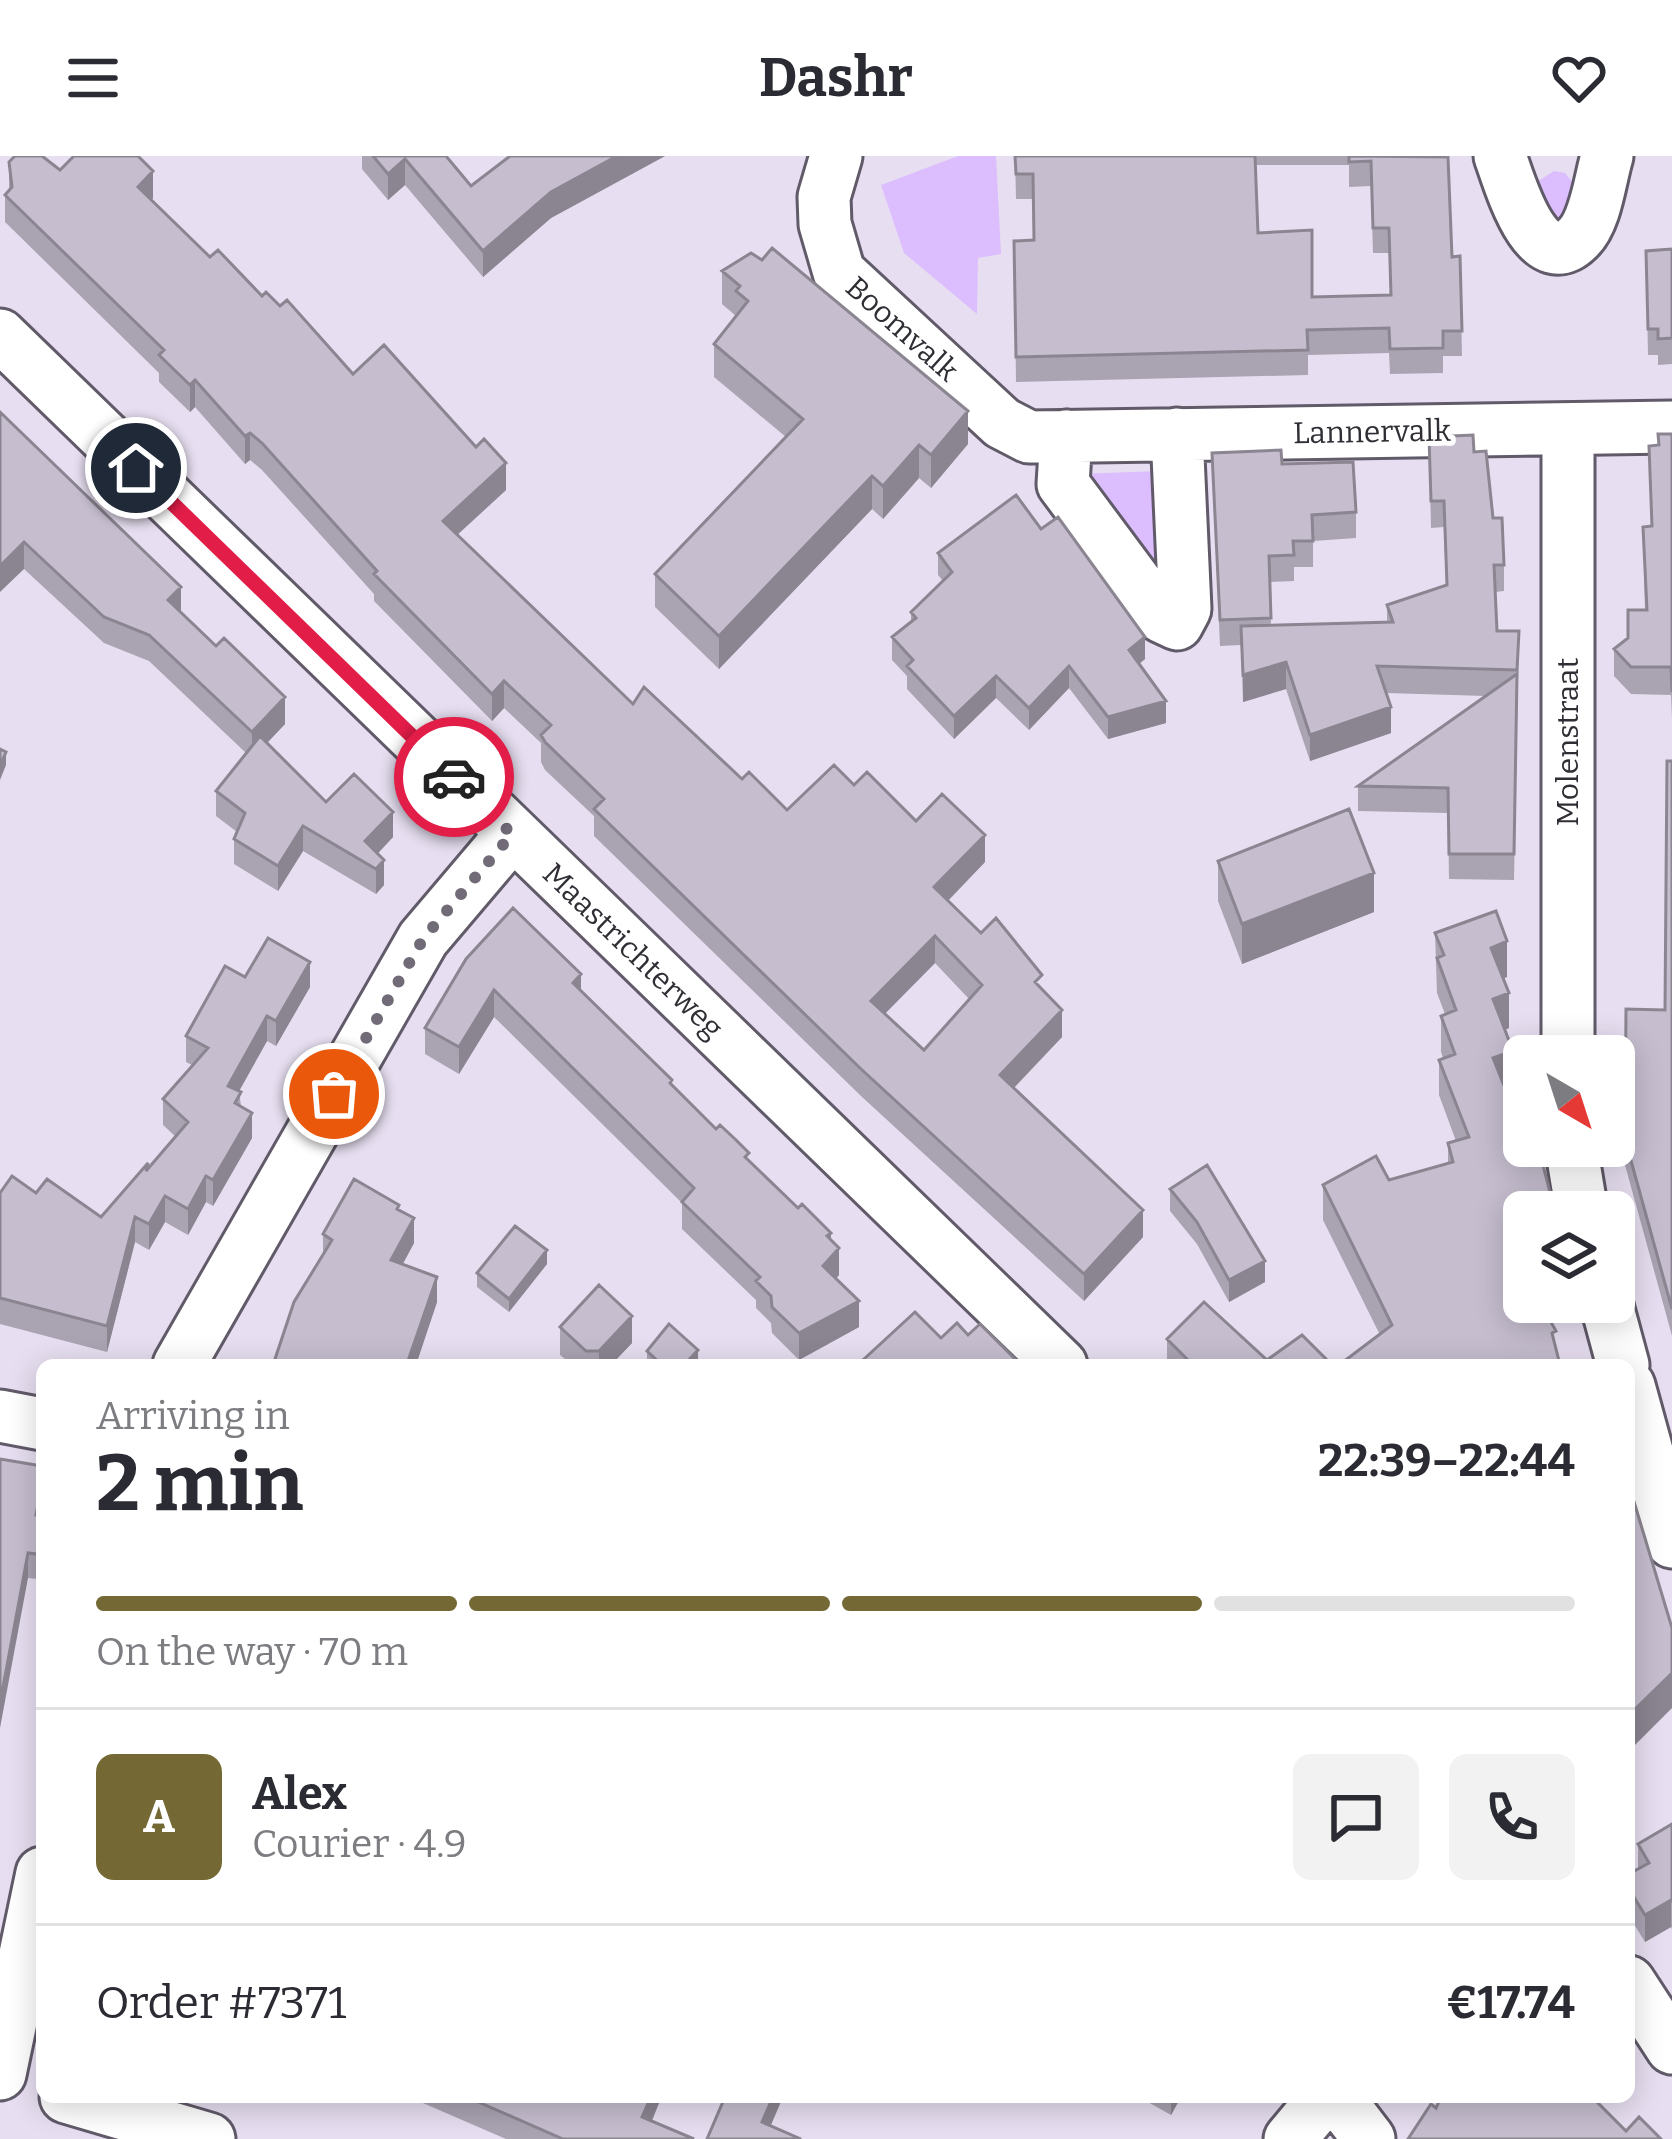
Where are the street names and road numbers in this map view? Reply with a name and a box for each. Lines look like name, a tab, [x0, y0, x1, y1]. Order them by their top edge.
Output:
street label: Boomvalk	[838, 269, 966, 389]
street label: Lannervalk	[1293, 413, 1451, 451]
street label: Molenstraat	[1550, 658, 1586, 826]
street label: Maastrichterweg	[535, 856, 731, 1046]

